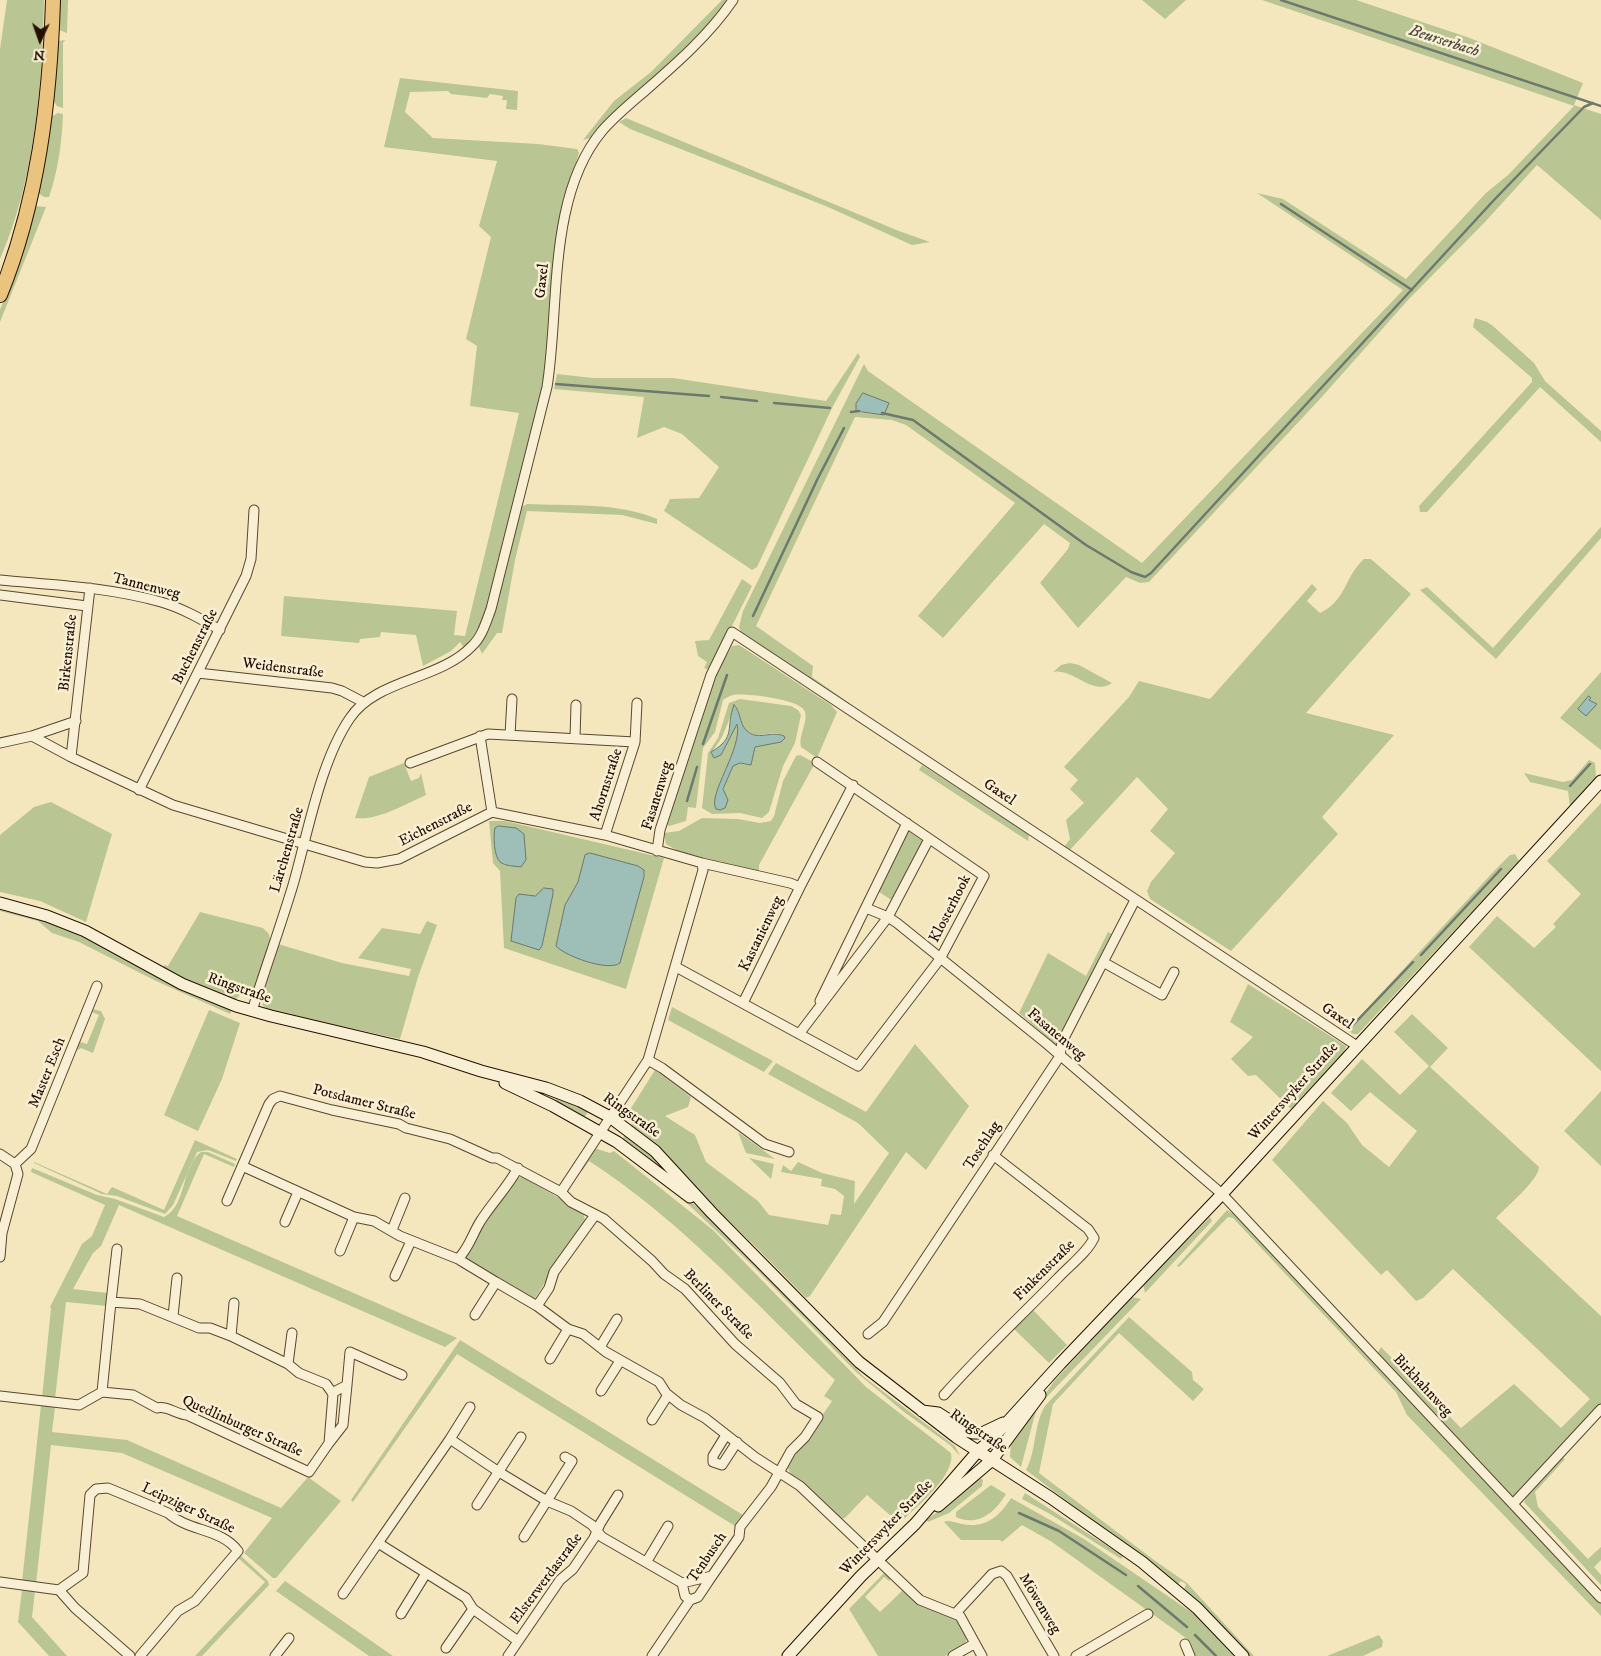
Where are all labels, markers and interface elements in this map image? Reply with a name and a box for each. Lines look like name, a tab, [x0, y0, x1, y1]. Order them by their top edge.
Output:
north arrow	[15, 15, 65, 65]
water label: Beurserbach	[1407, 22, 1481, 62]
text: N	[33, 46, 45, 64]
street label: Gaxel	[532, 263, 554, 299]
street label: Tannenweg	[110, 570, 182, 604]
street label: Buchenstraße	[169, 606, 223, 688]
street label: Birkenstraße	[56, 614, 82, 692]
street label: Weidenstraße	[241, 655, 325, 683]
street label: Ahornstraße	[587, 747, 627, 823]
street label: Fasanenweg	[639, 759, 677, 833]
street label: Gaxel	[980, 776, 1018, 810]
street label: Eichenstraße	[396, 799, 476, 851]
street label: Lärchenstraße	[267, 805, 309, 895]
street label: Klosterhook	[926, 872, 976, 946]
street label: Kastanienweg	[736, 893, 788, 975]
street label: Ringstraße	[205, 970, 273, 1008]
street label: Gaxel	[1318, 1000, 1356, 1034]
street label: Fasanenweg	[1023, 1005, 1089, 1065]
street label: Master Esch	[26, 1035, 70, 1111]
street label: Winterswyker Straße	[1245, 1039, 1343, 1145]
street label: Potsdamer Straße	[311, 1082, 417, 1124]
street label: Ringstraße	[599, 1090, 663, 1142]
street label: Toschlag	[961, 1118, 1005, 1174]
street label: Finkenstraße	[1011, 1237, 1079, 1305]
street label: Berliner Straße	[679, 1266, 757, 1344]
street label: Birkhahnweg	[1388, 1351, 1456, 1421]
street label: Quedlinburger Straße	[179, 1392, 305, 1462]
street label: Ringstraße	[946, 1406, 1010, 1458]
street label: Winterswyker Straße	[837, 1477, 937, 1579]
street label: Leipziger Straße	[138, 1480, 238, 1538]
street label: Tenbusch	[684, 1529, 732, 1587]
street label: Elsterwerdastraße	[507, 1530, 587, 1628]
street label: Möwenweg	[1014, 1570, 1064, 1638]

